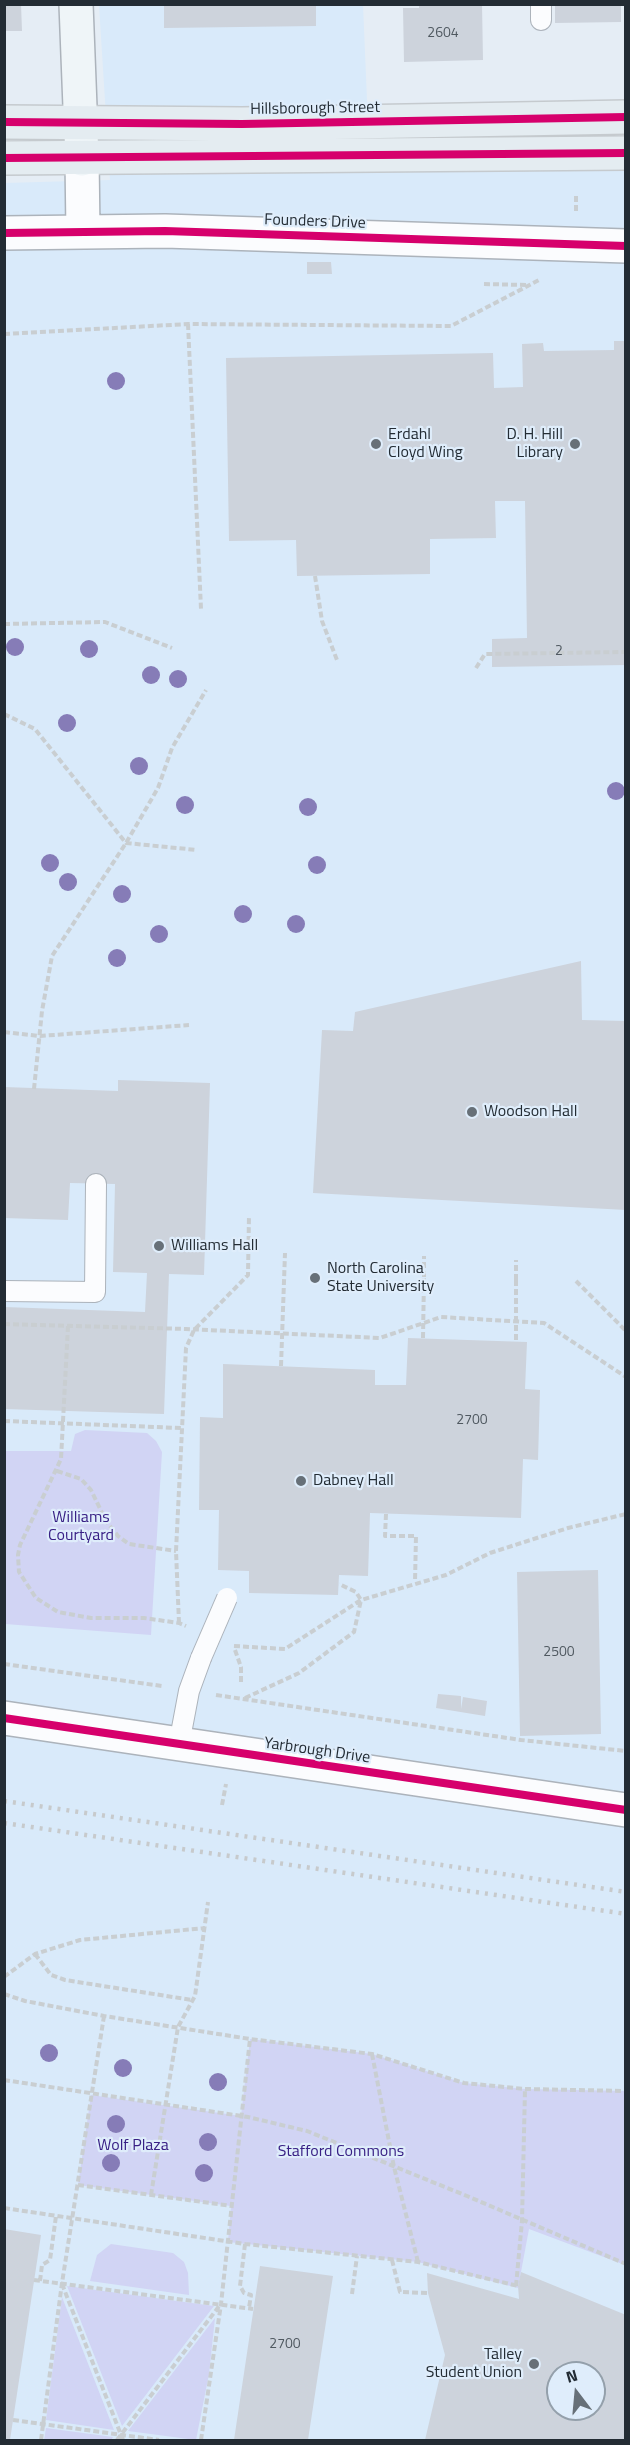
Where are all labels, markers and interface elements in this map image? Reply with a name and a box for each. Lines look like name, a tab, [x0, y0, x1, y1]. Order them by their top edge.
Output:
house number: 2604	[427, 26, 459, 42]
street label: Hillsborough Street	[250, 98, 380, 120]
street label: Founders Drive	[264, 211, 366, 233]
place label: Erdahl Cloyd Wing	[388, 425, 463, 463]
place label: D. H. Hill Library	[506, 425, 563, 463]
marker: Erdahl Cloyd Wing	[369, 437, 383, 451]
marker: D. H. Hill Library	[568, 437, 582, 451]
house number: 2	[555, 644, 563, 660]
place label: Woodson Hall	[484, 1102, 577, 1122]
marker: Woodson Hall	[465, 1105, 479, 1119]
place label: Williams Hall	[171, 1236, 258, 1256]
marker: Williams Hall	[152, 1239, 166, 1253]
place label: North Carolina State University	[327, 1259, 434, 1297]
marker: North Carolina State University	[308, 1271, 322, 1285]
house number: 2700	[456, 1413, 488, 1429]
place label: Dabney Hall	[313, 1471, 394, 1491]
marker: Dabney Hall	[294, 1474, 308, 1488]
park label: Williams Courtyard	[48, 1508, 114, 1546]
house number: 2500	[543, 1645, 575, 1661]
street label: Yarbrough Drive	[263, 1734, 371, 1768]
park label: Wolf Plaza	[97, 2136, 169, 2156]
park label: Stafford Commons	[278, 2142, 404, 2162]
house number: 2700	[269, 2337, 301, 2353]
place label: Talley Student Union	[426, 2345, 522, 2383]
marker: Talley Student Union	[527, 2357, 541, 2371]
north arrow	[546, 2361, 606, 2421]
text: N	[563, 2363, 580, 2389]

